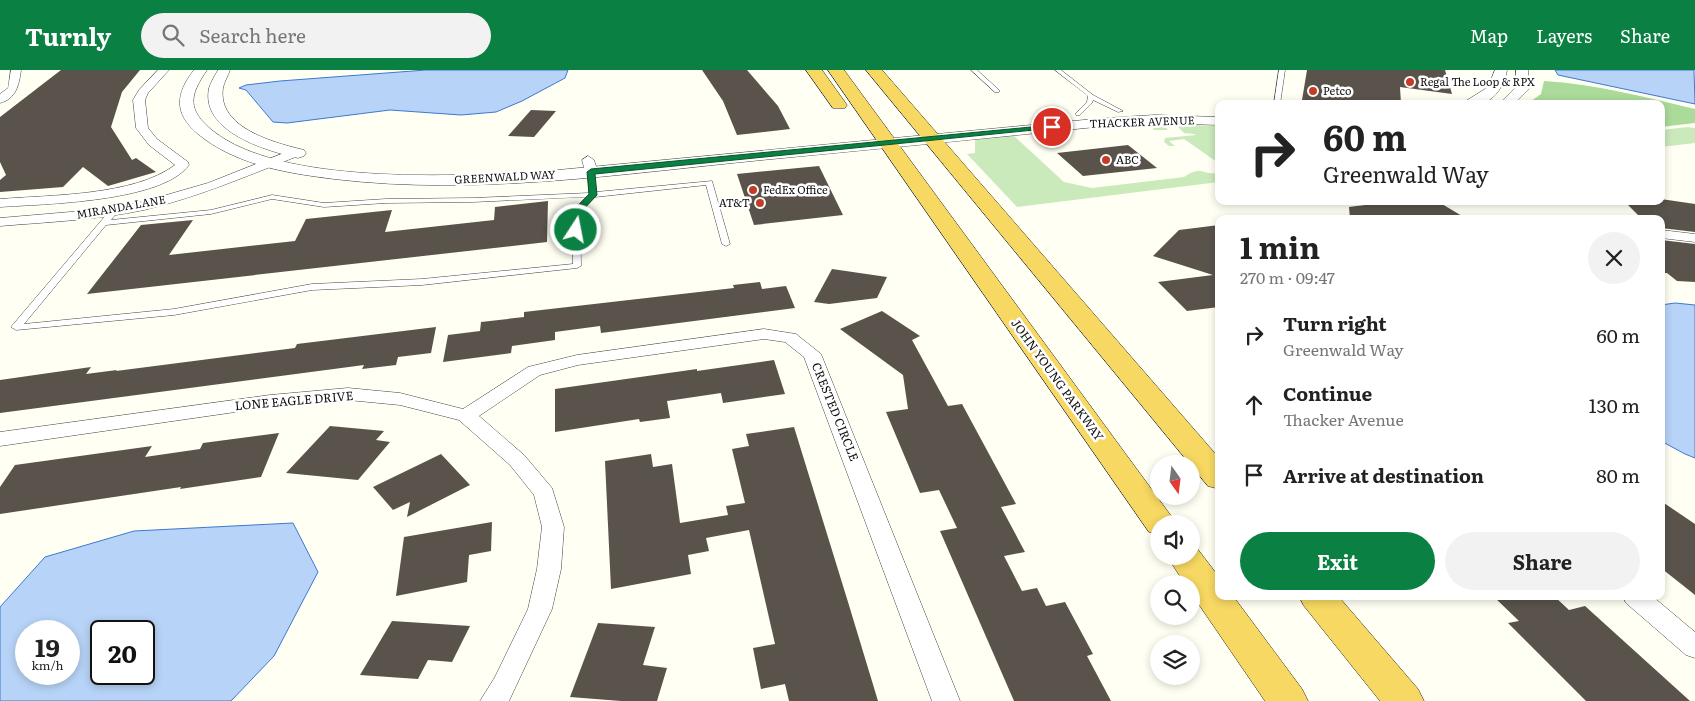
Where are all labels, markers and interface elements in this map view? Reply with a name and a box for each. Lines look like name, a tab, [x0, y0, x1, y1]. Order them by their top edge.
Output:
search box	[141, 13, 491, 58]
text: Turnly	[25, 18, 111, 53]
icon: search	[159, 21, 187, 49]
text: Search here	[199, 21, 306, 49]
text: Map	[1470, 22, 1508, 49]
text: Layers	[1536, 22, 1592, 49]
text: Share	[1620, 22, 1670, 49]
place label: Regal The Loop & RPX	[1420, 73, 1535, 89]
marker: Regal The Loop & RPX	[1404, 76, 1416, 88]
place label: Petco	[1323, 82, 1351, 98]
marker: Petco	[1307, 85, 1319, 97]
pin	[1031, 106, 1073, 148]
text: 60 m	[1323, 110, 1407, 162]
street label: THACKER AVENUE	[1089, 111, 1195, 131]
icon: arrive	[1038, 113, 1066, 141]
icon: right	[1240, 120, 1305, 185]
place label: ABC	[1116, 151, 1139, 167]
marker: ABC	[1100, 154, 1112, 166]
text: Greenwald Way	[1323, 157, 1489, 190]
street label: GREENWALD WAY	[454, 165, 556, 187]
place label: FedEx Office	[763, 181, 828, 197]
marker: FedEx Office	[747, 184, 759, 196]
street label: MIRANDA LANE	[75, 190, 167, 222]
place label: AT&T	[719, 194, 750, 210]
marker: AT&T	[754, 197, 766, 209]
position arrow	[549, 203, 601, 255]
text: 1 min	[1240, 224, 1320, 268]
button: close	[1588, 232, 1640, 284]
text: 270 m · 09:47	[1240, 265, 1335, 289]
text: Turn right	[1283, 309, 1387, 337]
street label: JOHN YOUNG PARKWAY	[1007, 315, 1109, 445]
icon: right	[1240, 321, 1268, 349]
text: 60 m	[1597, 321, 1640, 349]
text: Greenwald Way	[1283, 337, 1403, 361]
street label: CRESTED CIRCLE	[808, 360, 864, 464]
text: Continue	[1283, 379, 1372, 407]
street label: LONE EAGLE DRIVE	[234, 386, 354, 414]
icon: ahead	[1240, 391, 1268, 419]
text: 130 m	[1589, 391, 1640, 419]
text: Thacker Avenue	[1283, 407, 1404, 431]
north arrow	[1150, 455, 1200, 505]
map controls	[1150, 455, 1200, 685]
icon: arrive	[1240, 461, 1268, 489]
text: Arrive at destination	[1283, 461, 1484, 489]
text: 80 m	[1596, 461, 1640, 489]
button: sound	[1150, 515, 1200, 565]
button: Exit	[1240, 532, 1435, 590]
button: Share	[1445, 532, 1640, 590]
button: search	[1150, 575, 1200, 625]
speed limit sign: 20	[90, 620, 155, 685]
text: 19	[35, 628, 60, 665]
button: layers	[1150, 635, 1200, 685]
text: km/h	[32, 656, 63, 674]

